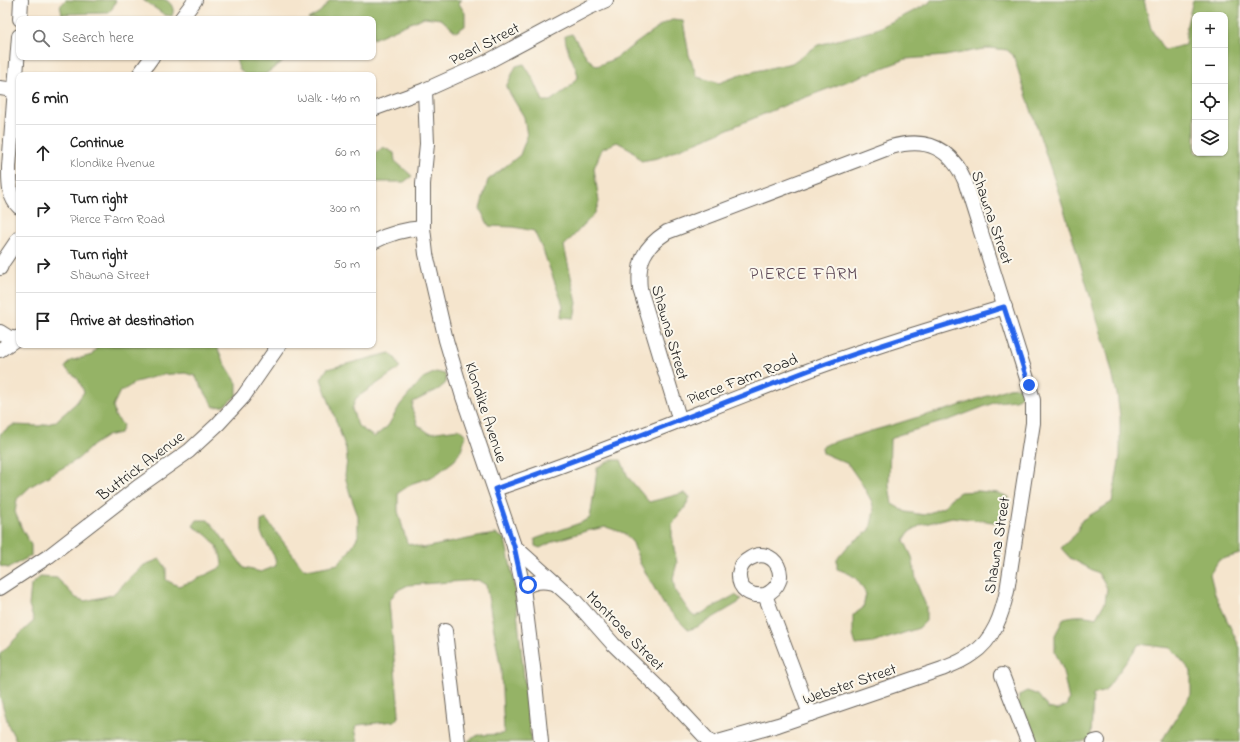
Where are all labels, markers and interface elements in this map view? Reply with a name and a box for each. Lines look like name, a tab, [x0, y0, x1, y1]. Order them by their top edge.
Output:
map controls	[1192, 12, 1228, 156]
button: +	[1192, 12, 1228, 48]
search box	[16, 16, 376, 60]
street label: Pearl Street	[446, 17, 525, 73]
icon: search	[30, 27, 52, 49]
text: Search here	[62, 27, 134, 49]
button: −	[1192, 48, 1228, 84]
button: locate	[1192, 84, 1228, 120]
text: 6 min	[32, 86, 68, 111]
text: Walk · 410 m	[297, 89, 360, 108]
button: layers	[1192, 120, 1228, 156]
text: Continue	[70, 132, 124, 154]
icon: ahead	[32, 142, 54, 164]
text: 60 m	[335, 143, 360, 162]
text: Klondike Avenue	[70, 154, 155, 173]
street label: Shawna Street	[964, 167, 1019, 268]
text: Turn right	[70, 188, 128, 210]
icon: right	[32, 198, 54, 220]
text: 300 m	[330, 199, 360, 218]
text: Pierce Farm Road	[70, 210, 165, 229]
text: Turn right	[70, 244, 128, 266]
icon: right	[32, 254, 54, 276]
text: 50 m	[334, 255, 360, 274]
district label: PIERCE FARM	[750, 262, 858, 287]
text: Shawna Street	[70, 266, 150, 285]
street label: Shawna Street	[644, 282, 694, 383]
icon: arrive	[32, 310, 54, 332]
text: Arrive at destination	[70, 310, 194, 332]
street label: Pierce Farm Road	[684, 348, 802, 412]
street label: Klondike Avenue	[458, 359, 513, 467]
route end	[1020, 376, 1038, 394]
street label: Buttrick Avenue	[91, 425, 191, 508]
street label: Shawna Street	[978, 494, 1018, 596]
route start	[519, 576, 537, 594]
street label: Montrose Street	[580, 586, 670, 678]
street label: Webster Street	[799, 657, 900, 712]

